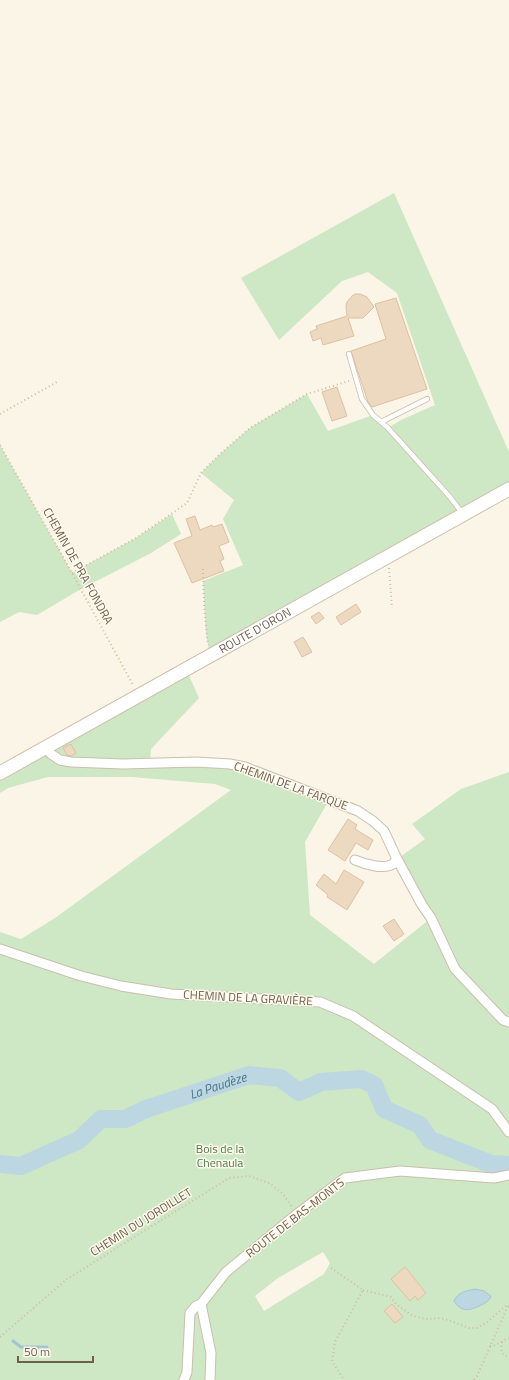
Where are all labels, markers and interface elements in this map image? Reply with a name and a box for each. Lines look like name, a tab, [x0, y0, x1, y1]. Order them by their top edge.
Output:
street label: CHEMIN DE PRA FONDRA	[38, 504, 118, 628]
street label: ROUTE D'ORON	[215, 602, 294, 658]
street label: CHEMIN DE LA FARQUE	[231, 756, 351, 815]
street label: CHEMIN DE LA GRAVIÈRE	[183, 985, 314, 1010]
water label: La Paudèze	[187, 1066, 250, 1104]
park label: Bois de la Chenaula	[196, 1139, 244, 1172]
street label: ROUTE DE BAS-MONTS	[241, 1173, 348, 1262]
street label: CHEMIN DU JORDILLET	[86, 1182, 196, 1261]
scale bar	[18, 1338, 93, 1364]
text: 50 m	[24, 1342, 50, 1361]

